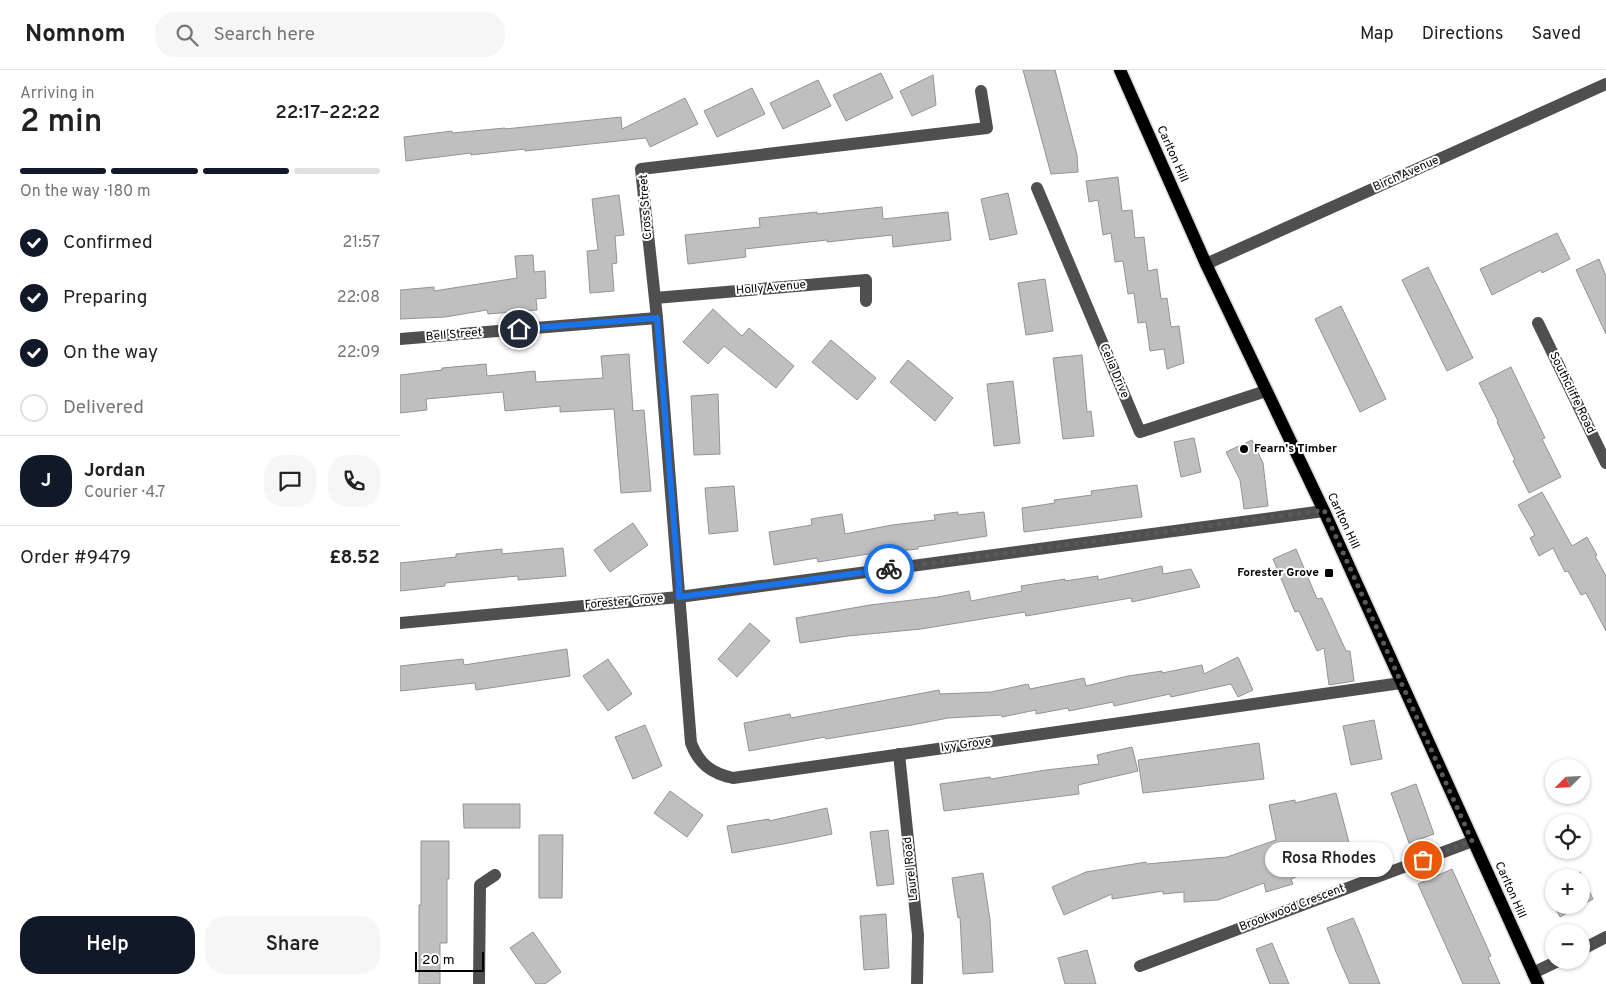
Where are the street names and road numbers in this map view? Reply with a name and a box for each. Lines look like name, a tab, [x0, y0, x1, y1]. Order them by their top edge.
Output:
street label: Carlton Hill	[1152, 123, 1192, 185]
street label: Birch Avenue	[1371, 152, 1441, 196]
street label: Cross Street	[636, 174, 656, 240]
street label: Holly Avenue	[735, 277, 807, 299]
street label: Bell Street	[425, 325, 483, 345]
street label: Celia Drive	[1095, 341, 1133, 401]
street label: Southcliffe Road	[1545, 349, 1599, 437]
street label: Carlton Hill	[1323, 490, 1363, 552]
street label: Forester Grove	[584, 591, 664, 613]
street label: Ivy Grove	[940, 734, 992, 756]
street label: Laurel Road	[900, 836, 922, 902]
street label: Carlton Hill	[1490, 859, 1530, 921]
street label: Brookwood Crescent	[1237, 881, 1347, 935]

